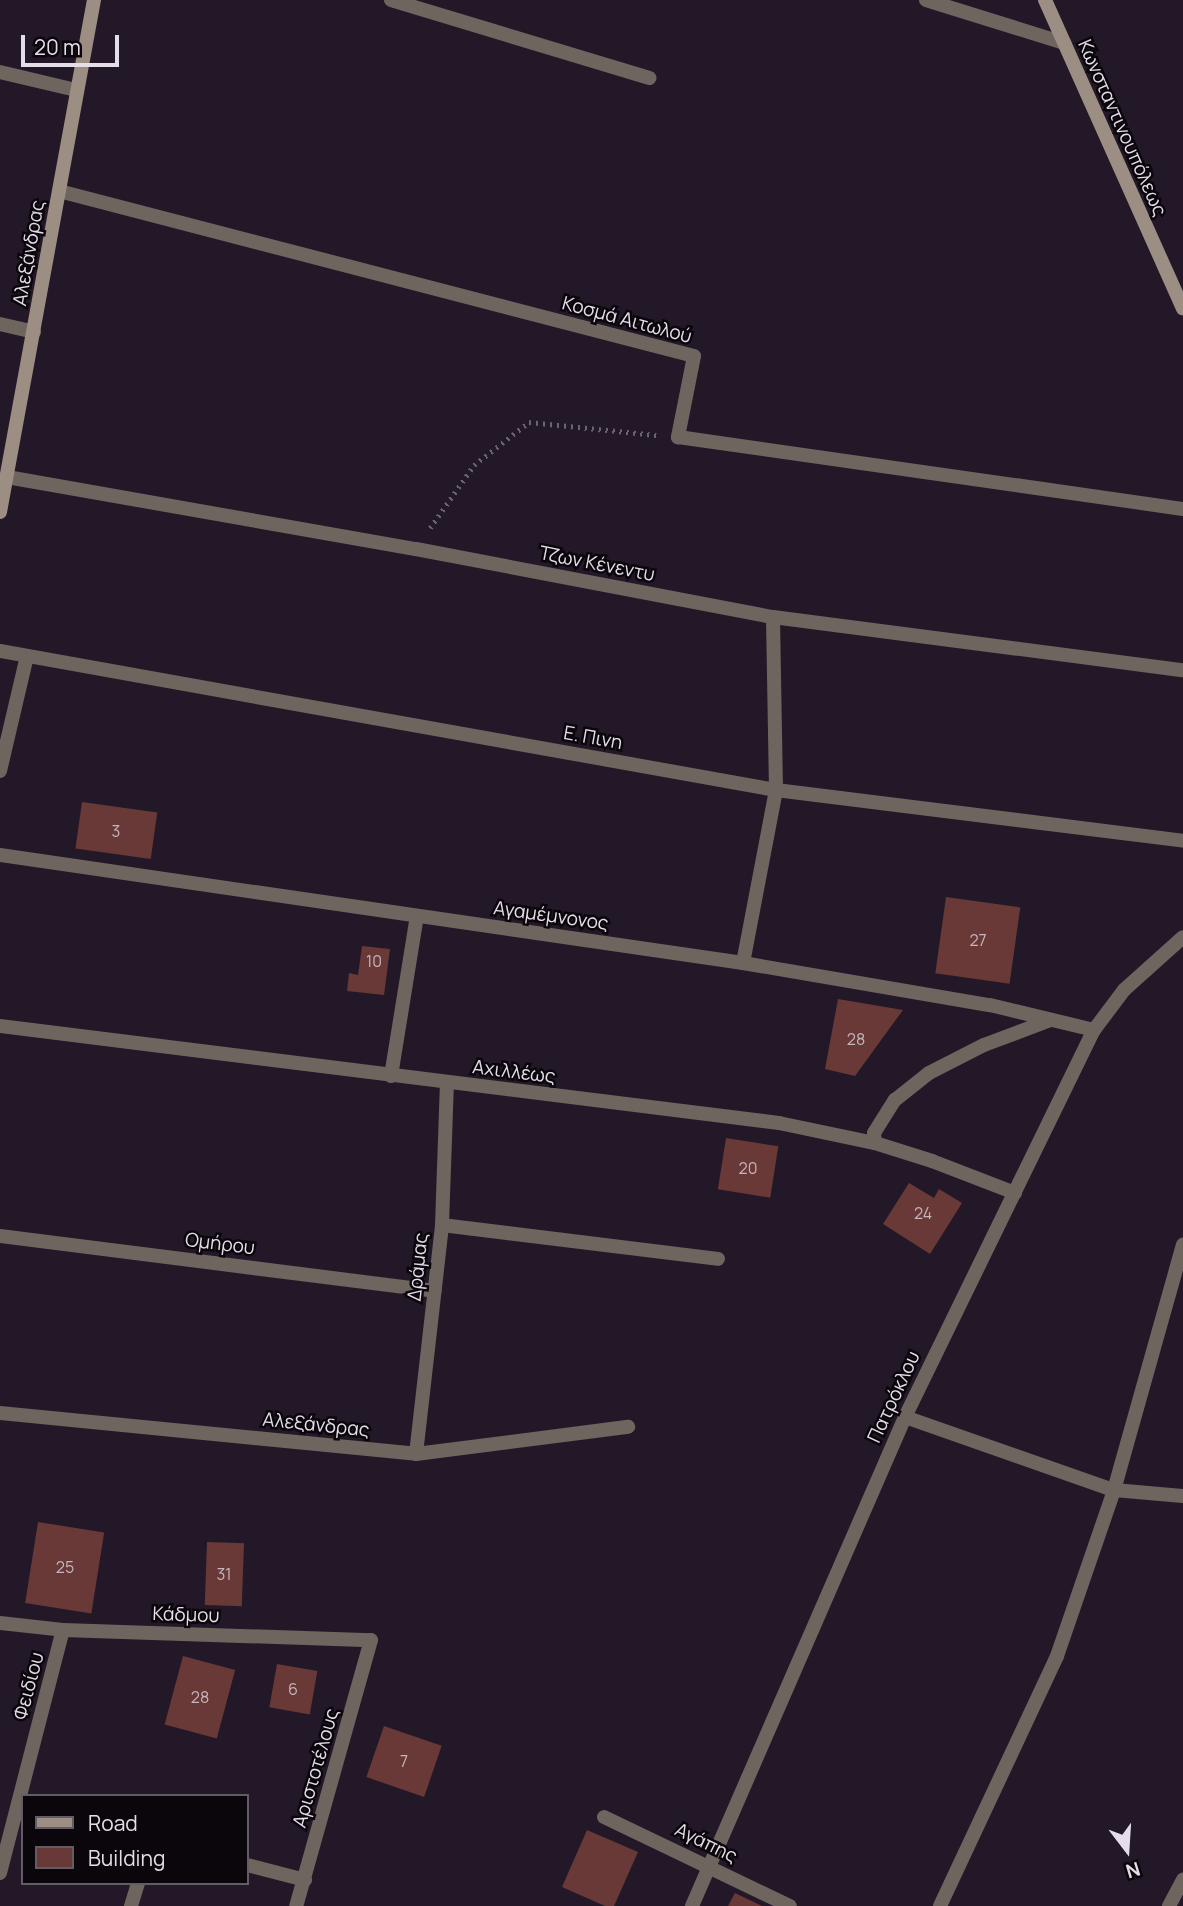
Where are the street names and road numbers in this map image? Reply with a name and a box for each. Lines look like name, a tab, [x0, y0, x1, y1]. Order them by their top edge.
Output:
street label: Κωνσταντινουπόλεως	[1073, 36, 1171, 220]
street label: Αλεξάνδρας	[8, 198, 50, 308]
street label: Κοσμά Αιτωλού	[560, 292, 694, 348]
street label: Τζων Κένεντυ	[537, 542, 657, 586]
street label: Ε. Πινη	[562, 722, 624, 754]
street label: Αγαμέμνονος	[492, 897, 610, 935]
street label: Αχιλλέως	[471, 1056, 557, 1088]
street label: Ομήρου	[184, 1228, 256, 1260]
street label: Δράμας	[403, 1232, 433, 1302]
street label: Πατρόκλου	[863, 1348, 925, 1446]
street label: Αλεξάνδρας	[262, 1408, 370, 1442]
street label: Κάδμου	[152, 1602, 220, 1628]
street label: Φειδίου	[9, 1650, 49, 1722]
street label: Αριστοτέλους	[288, 1706, 344, 1830]
street label: Αγάπης	[671, 1818, 741, 1868]

